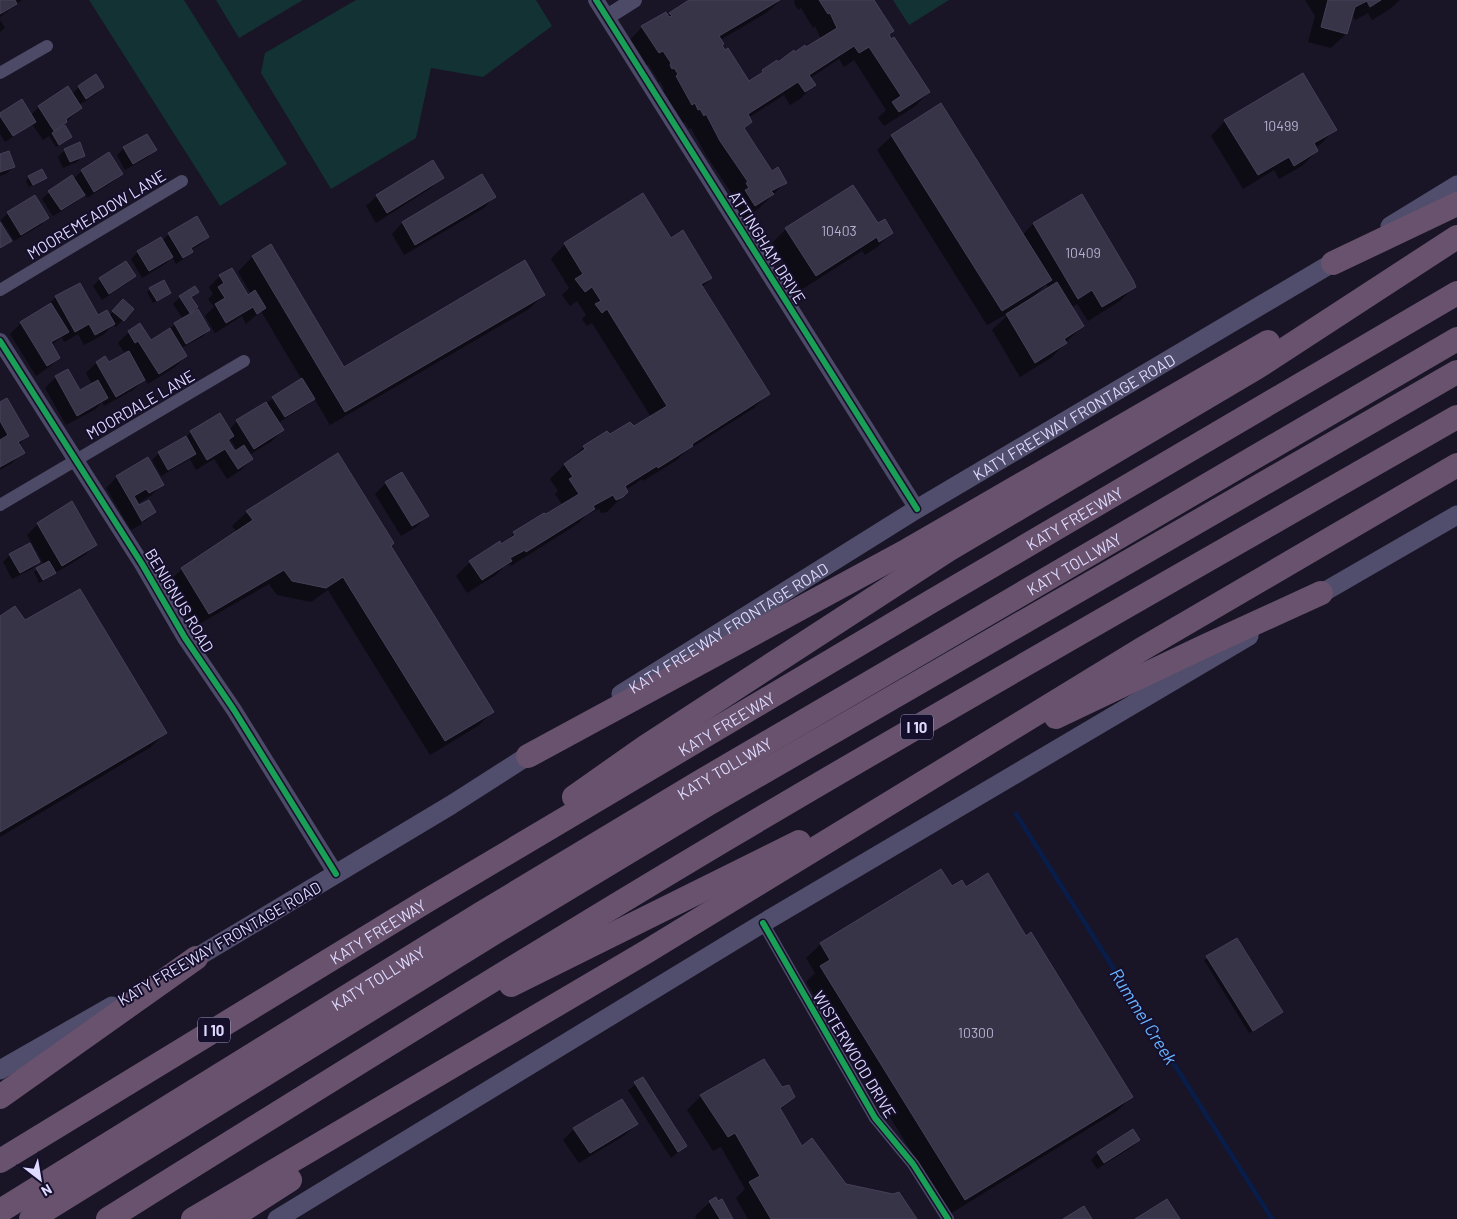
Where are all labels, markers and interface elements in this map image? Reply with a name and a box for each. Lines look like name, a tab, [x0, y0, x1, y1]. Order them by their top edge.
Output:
house number: 10499	[1263, 117, 1299, 134]
street label: MOOREMEADOW LANE	[23, 165, 169, 263]
street label: ATTINGHAM DRIVE	[726, 187, 810, 307]
house number: 10403	[821, 222, 857, 239]
house number: 10409	[1065, 244, 1101, 261]
street label: KATY FREEWAY FRONTAGE ROAD	[969, 349, 1178, 483]
street label: MOORDALE LANE	[82, 365, 198, 443]
street label: KATY FREEWAY	[1022, 482, 1126, 553]
street label: KATY TOLLWAY	[1023, 528, 1124, 598]
street label: BENIGNUS ROAD	[142, 545, 218, 655]
street label: KATY FREEWAY FRONTAGE ROAD	[625, 558, 831, 697]
street label: KATY FREEWAY	[674, 687, 778, 759]
road number: I 10	[901, 714, 933, 740]
street label: KATY TOLLWAY	[673, 733, 775, 803]
street label: KATY FREEWAY FRONTAGE ROAD	[114, 877, 324, 1009]
street label: KATY FREEWAY	[326, 894, 429, 967]
street label: KATY TOLLWAY	[327, 941, 428, 1014]
water label: Rummel Creek	[1106, 964, 1183, 1069]
street label: WISTERWOOD DRIVE	[810, 987, 900, 1121]
road number: I 10	[198, 1018, 230, 1042]
house number: 10300	[958, 1024, 994, 1041]
north arrow	[15, 1154, 65, 1204]
text: N	[39, 1181, 55, 1200]

